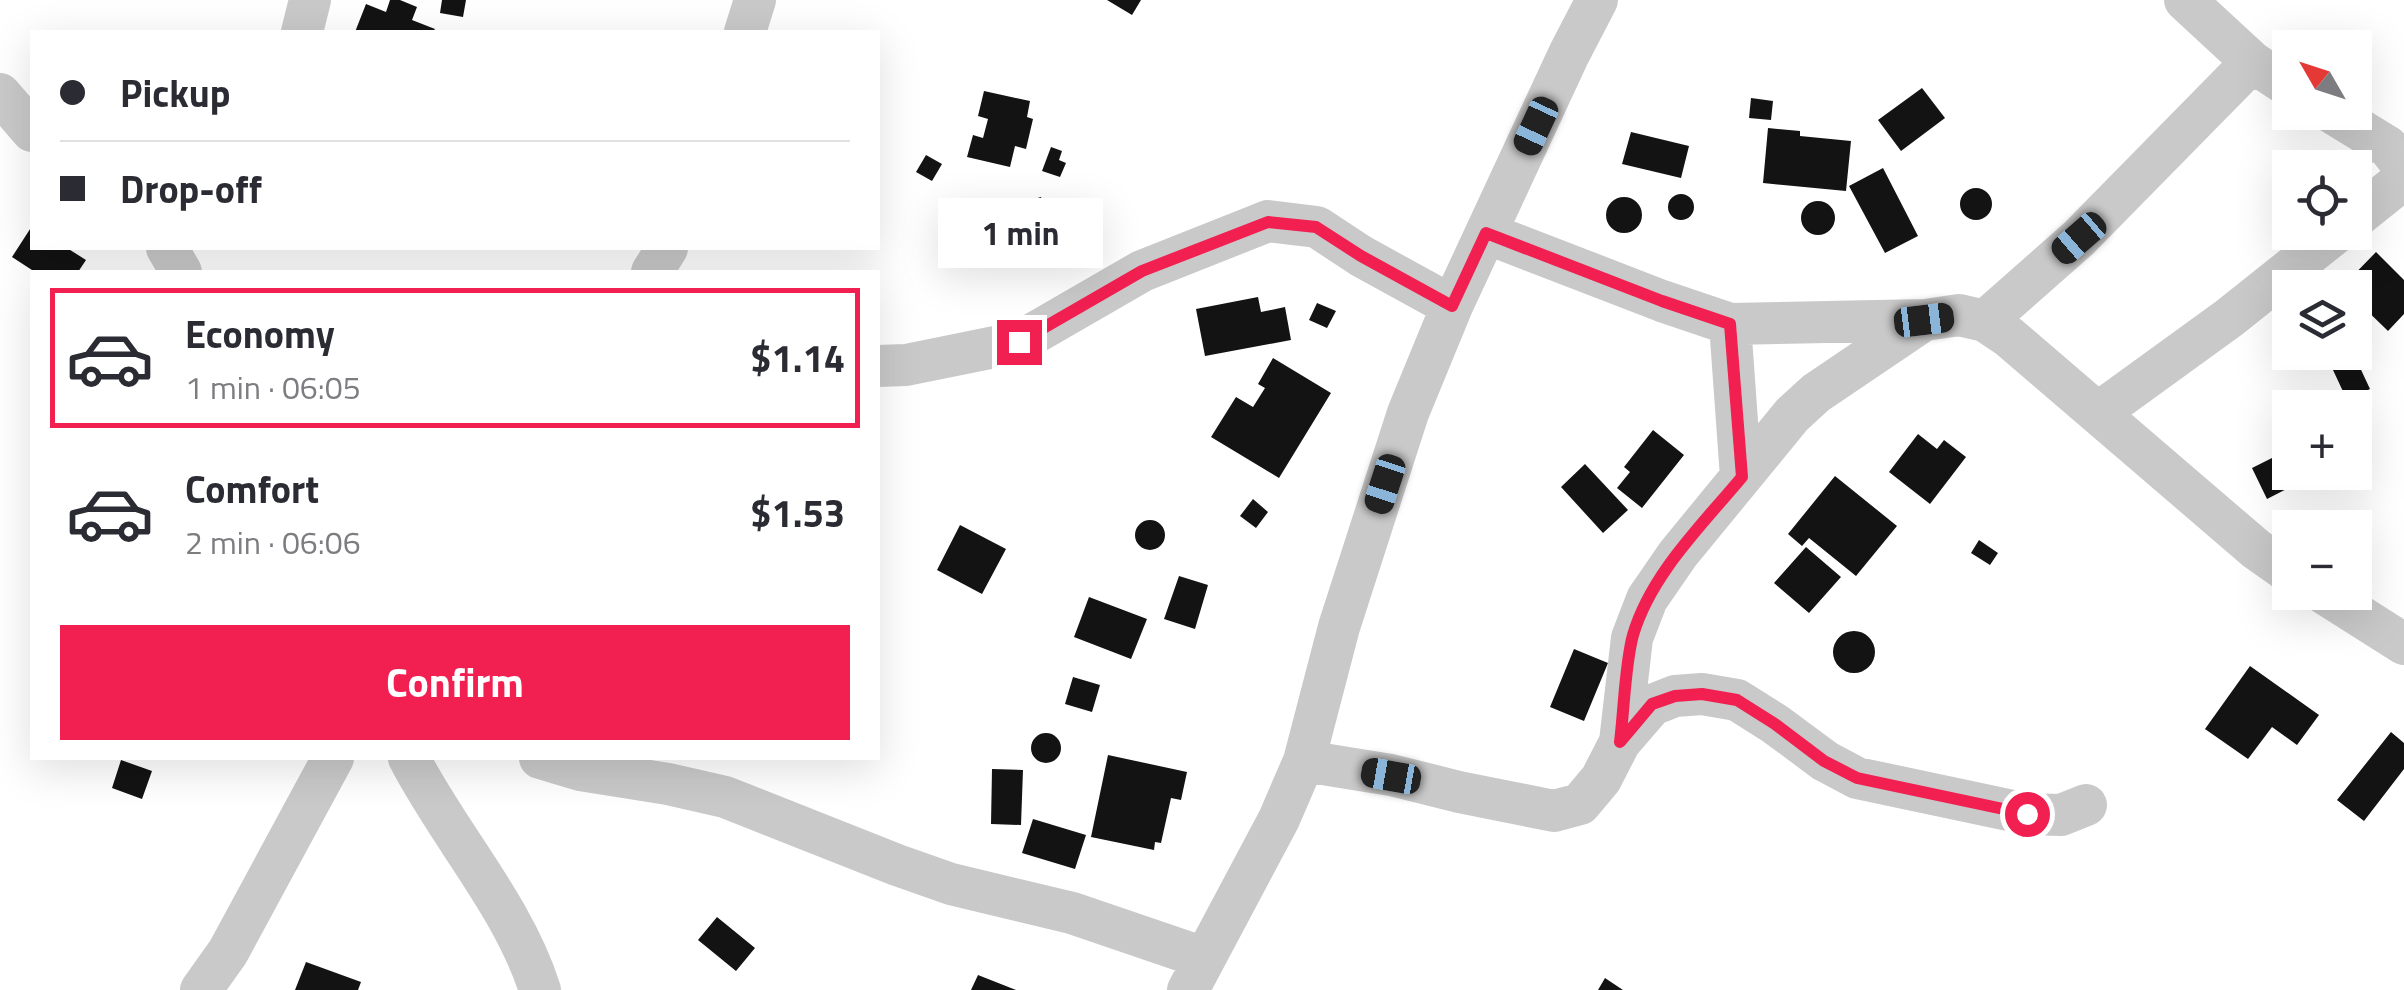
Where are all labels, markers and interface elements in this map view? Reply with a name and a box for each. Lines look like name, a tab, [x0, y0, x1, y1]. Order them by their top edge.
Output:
north arrow	[2272, 30, 2372, 130]
map controls	[2272, 30, 2372, 610]
text: Pickup	[120, 64, 230, 122]
car	[1510, 92, 1562, 160]
button: locate	[2272, 150, 2372, 250]
text: Drop-off	[120, 160, 262, 218]
callout: 1 min	[936, 197, 1102, 267]
car	[2047, 207, 2111, 269]
text: 1 min	[982, 209, 1059, 257]
button: layers	[2272, 270, 2372, 370]
car	[1892, 301, 1956, 339]
text: Economy	[185, 305, 335, 363]
icon: car	[65, 313, 155, 403]
route end	[997, 320, 1042, 365]
text: $1.14	[750, 329, 845, 387]
text: 1 min · 06:05	[185, 363, 361, 411]
button: +	[2272, 390, 2372, 490]
car	[1361, 451, 1409, 517]
text: Comfort	[185, 460, 319, 518]
icon: car	[65, 468, 155, 558]
text: $1.53	[750, 484, 845, 542]
button: −	[2272, 510, 2372, 610]
text: 2 min · 06:06	[185, 518, 361, 566]
button: Confirm	[60, 625, 850, 740]
car	[1359, 756, 1423, 796]
route start	[2005, 792, 2050, 837]

